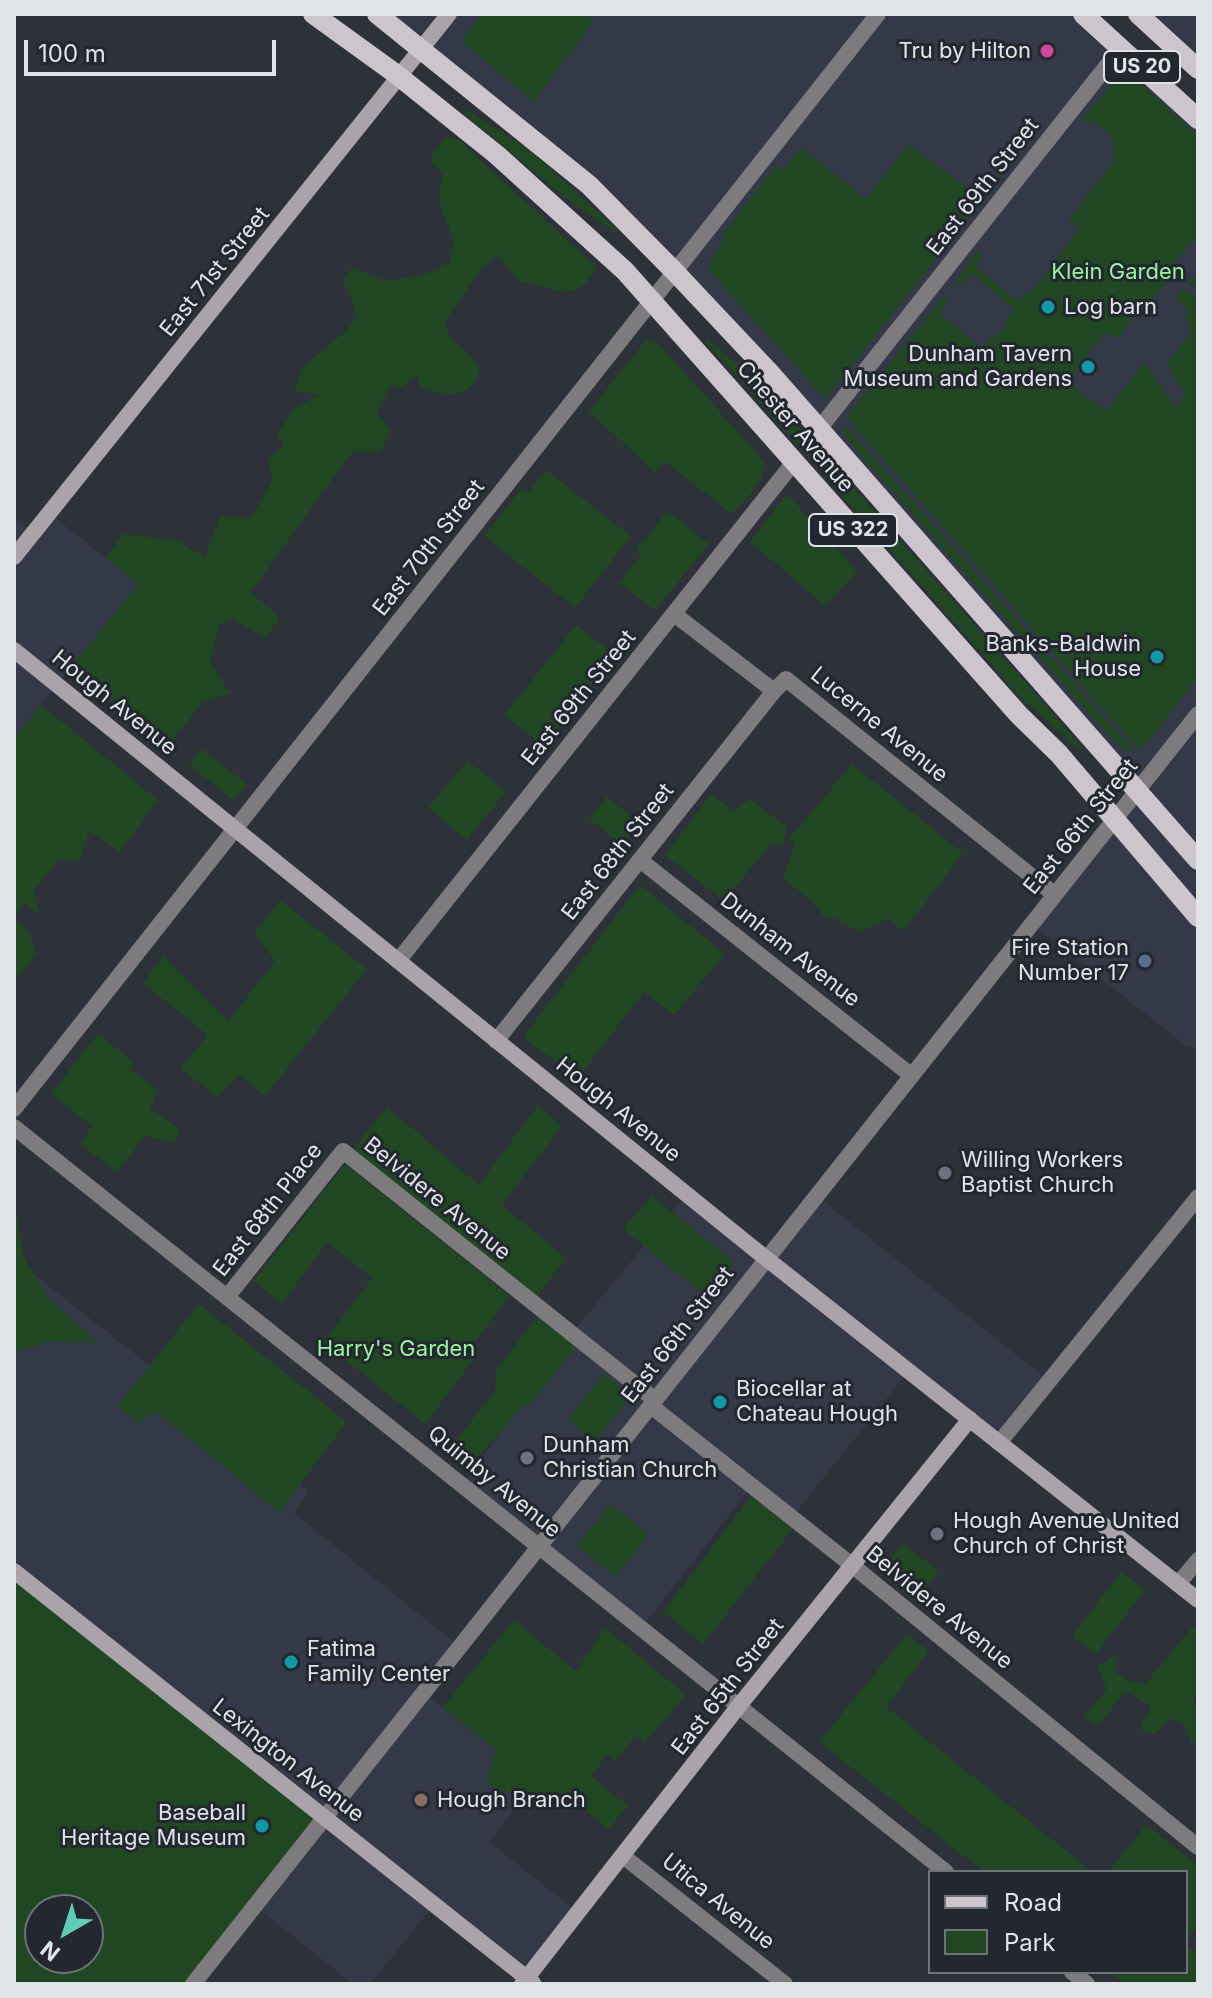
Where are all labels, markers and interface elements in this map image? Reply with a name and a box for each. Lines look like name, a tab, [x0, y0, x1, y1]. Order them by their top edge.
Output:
scale bar	[28, 24, 280, 74]
place label: Tru by Hilton	[898, 38, 1031, 64]
text: 100 m	[38, 39, 106, 68]
marker: Tru by Hilton	[1038, 42, 1056, 60]
road number: US 20	[1104, 51, 1180, 83]
street label: East 69th Street	[921, 113, 1045, 261]
street label: East 71st Street	[155, 202, 275, 342]
park label: Klein Garden	[1051, 259, 1185, 285]
place label: Log barn	[1064, 294, 1157, 320]
marker: Log barn	[1039, 298, 1057, 316]
place label: Dunham Tavern Museum and Gardens	[844, 341, 1072, 392]
street label: Chester Avenue	[731, 356, 859, 498]
marker: Dunham Tavern Museum and Gardens	[1079, 358, 1097, 376]
street label: East 70th Street	[368, 475, 490, 621]
road number: US 322	[809, 514, 897, 546]
street label: East 69th Street	[516, 625, 642, 771]
place label: Banks-Baldwin House	[986, 631, 1141, 682]
street label: Hough Avenue	[46, 645, 182, 761]
marker: Banks-Baldwin House	[1148, 648, 1166, 666]
street label: Lucerne Avenue	[805, 662, 953, 788]
street label: East 66th Street	[1018, 754, 1144, 900]
street label: East 68th Street	[556, 778, 680, 926]
street label: Dunham Avenue	[715, 887, 865, 1013]
place label: Fire Station Number 17	[1011, 935, 1129, 986]
marker: Fire Station Number 17	[1136, 952, 1154, 970]
street label: Hough Avenue	[550, 1052, 686, 1168]
street label: Belvidere Avenue	[358, 1132, 516, 1266]
street label: East 68th Place	[208, 1138, 328, 1282]
place label: Willing Workers Baptist Church	[961, 1147, 1123, 1198]
marker: Willing Workers Baptist Church	[936, 1164, 954, 1182]
street label: East 66th Street	[616, 1261, 740, 1409]
park label: Harry's Garden	[317, 1336, 475, 1362]
place label: Biocellar at Chateau Hough	[736, 1376, 898, 1428]
marker: Biocellar at Chateau Hough	[711, 1393, 729, 1411]
street label: Quimby Avenue	[422, 1420, 566, 1544]
place label: Dunham Christian Church	[543, 1432, 717, 1484]
marker: Dunham Christian Church	[518, 1449, 536, 1467]
place label: Hough Avenue United Church of Christ	[953, 1508, 1180, 1560]
marker: Hough Avenue United Church of Christ	[928, 1525, 946, 1543]
street label: Belvidere Avenue	[860, 1541, 1018, 1675]
street label: East 65th Street	[666, 1613, 790, 1761]
place label: Fatima Family Center	[307, 1636, 450, 1688]
marker: Fatima Family Center	[282, 1653, 300, 1671]
street label: Lexington Avenue	[207, 1694, 369, 1828]
place label: Hough Branch	[437, 1787, 586, 1813]
marker: Hough Branch	[412, 1791, 430, 1809]
place label: Baseball Heritage Museum	[61, 1800, 246, 1852]
marker: Baseball Heritage Museum	[253, 1817, 271, 1835]
street label: Utica Avenue	[656, 1848, 780, 1956]
legend	[928, 1870, 1188, 1974]
text: Road	[1004, 1888, 1062, 1917]
north arrow	[24, 1894, 104, 1974]
text: Park	[1004, 1928, 1055, 1957]
text: N	[35, 1936, 65, 1966]

